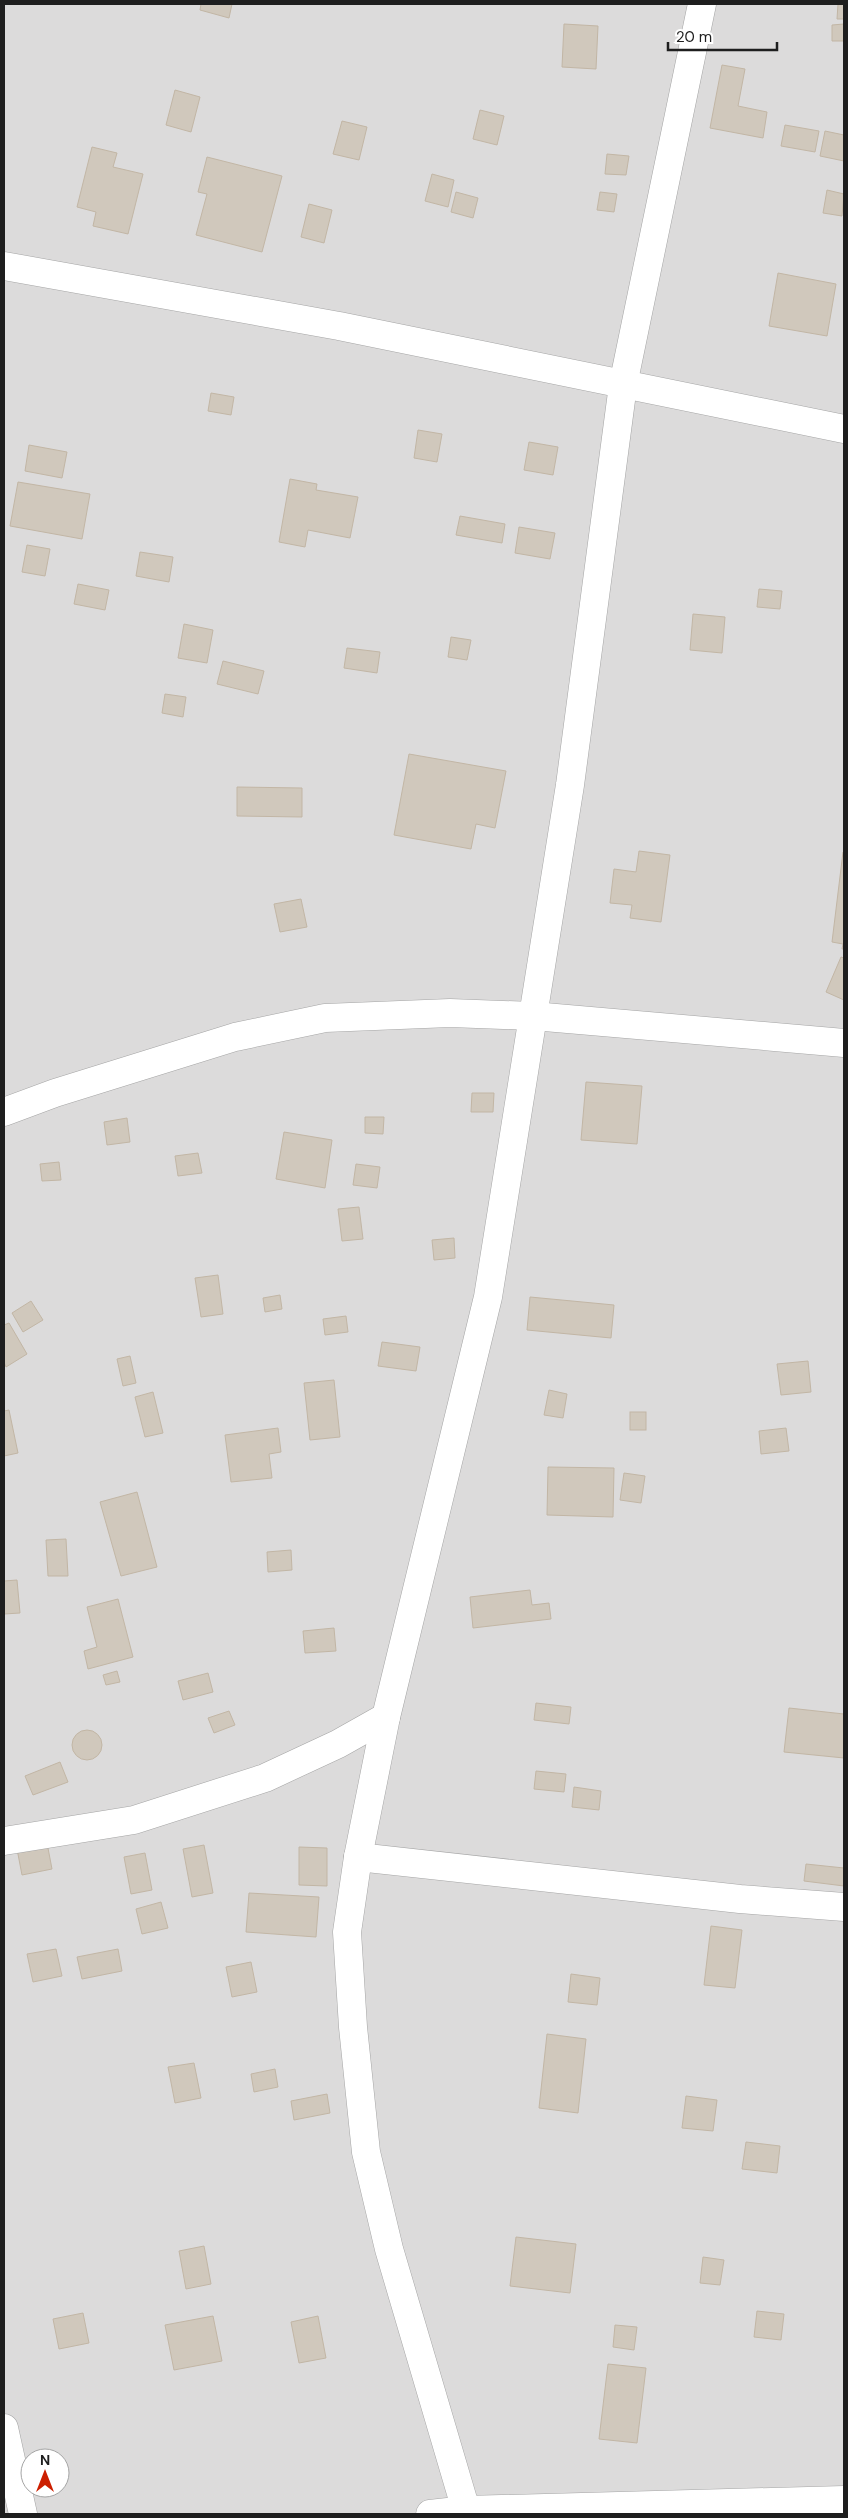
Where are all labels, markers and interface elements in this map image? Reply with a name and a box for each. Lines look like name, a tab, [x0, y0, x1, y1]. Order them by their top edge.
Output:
scale bar	[668, 20, 777, 52]
text: 20 m	[676, 27, 712, 47]
north arrow	[20, 2448, 70, 2498]
text: N	[40, 2451, 50, 2469]

